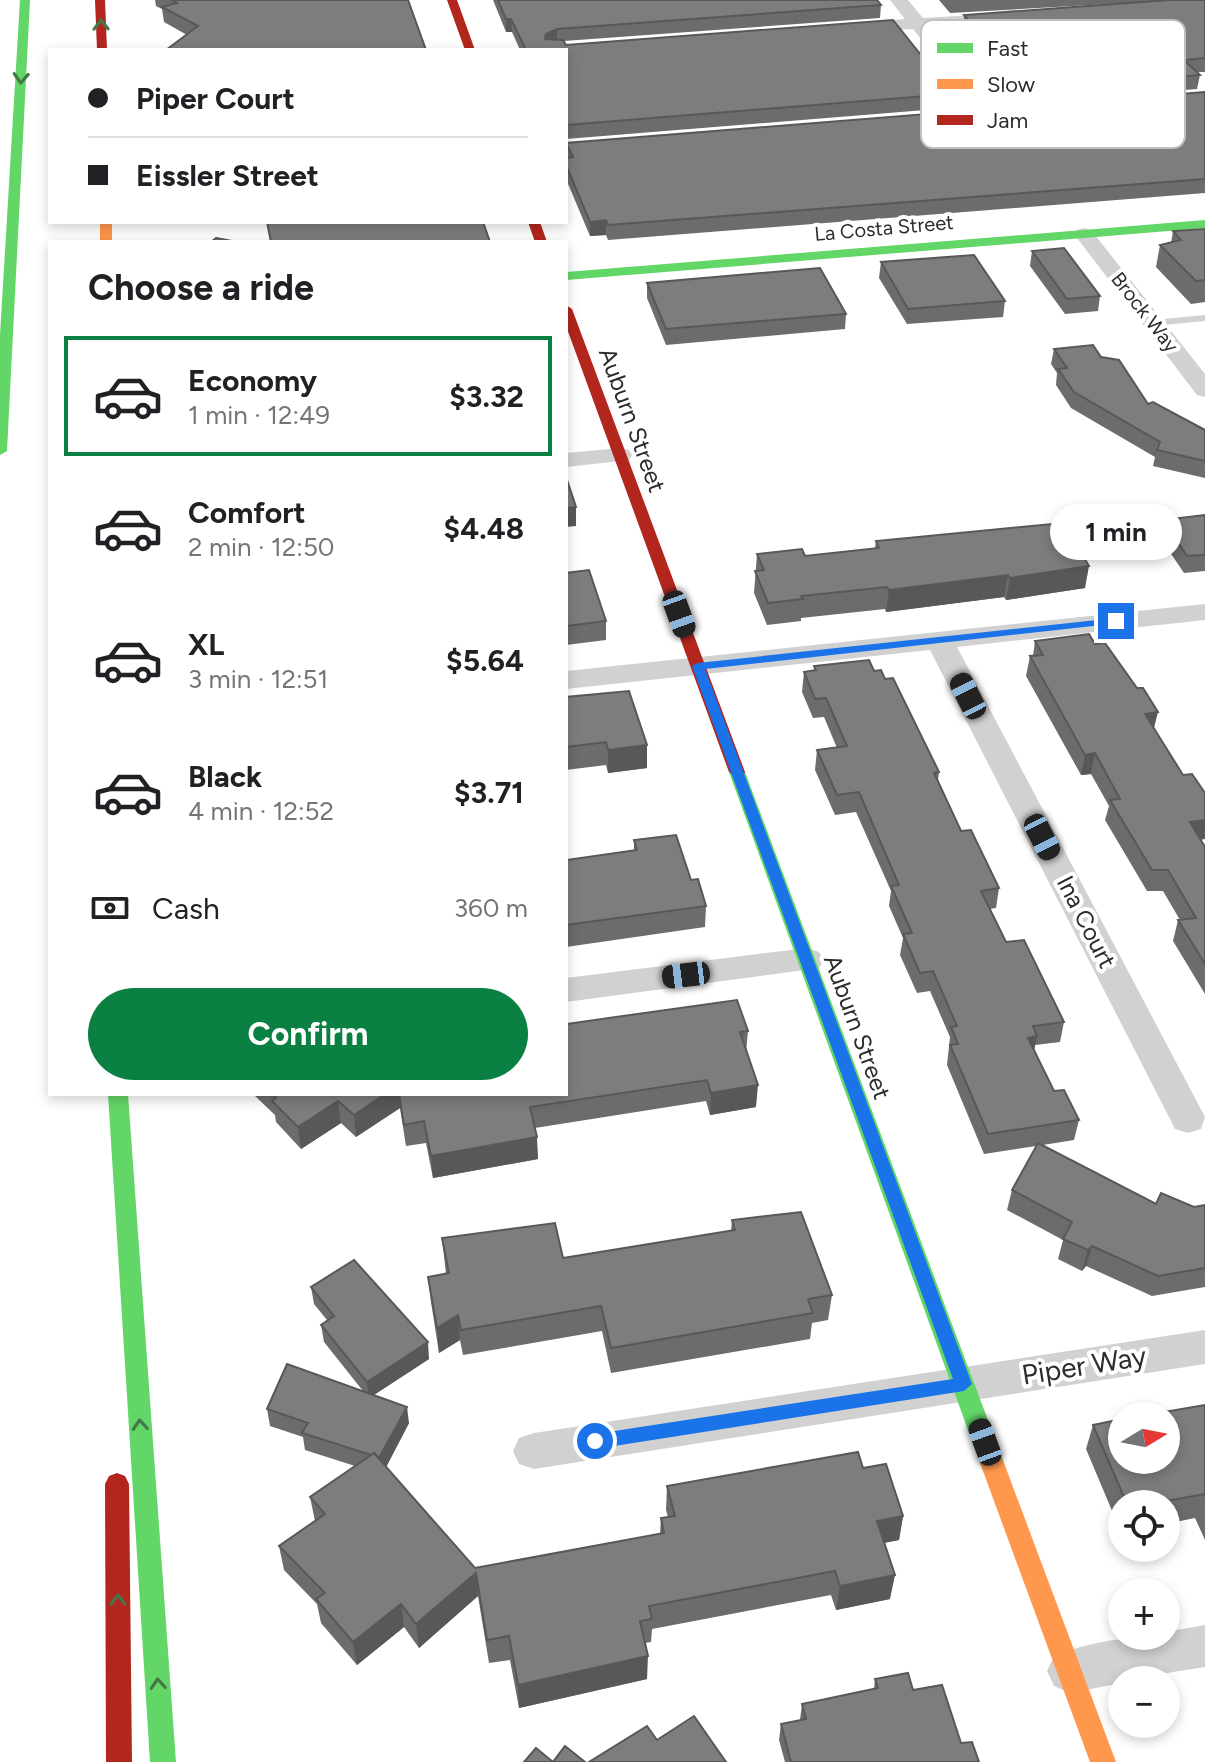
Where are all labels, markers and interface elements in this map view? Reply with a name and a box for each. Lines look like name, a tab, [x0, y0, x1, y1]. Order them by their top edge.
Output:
one-way arrow	[92, 18, 110, 31]
legend	[921, 20, 1185, 148]
text: Fast	[987, 35, 1029, 62]
text: Slow	[987, 71, 1036, 98]
one-way arrow	[12, 72, 29, 85]
text: Piper Court	[136, 80, 295, 117]
text: Jam	[987, 107, 1028, 134]
text: Eissler Street	[136, 157, 319, 194]
street label: La Costa Street	[813, 210, 955, 246]
text: Choose a ride	[88, 266, 314, 309]
street label: Brock Way	[1106, 267, 1184, 357]
street label: Auburn Street	[593, 344, 672, 496]
icon: car	[92, 360, 164, 432]
text: Economy	[188, 362, 317, 399]
text: $3.32	[449, 378, 524, 415]
text: 1 min · 12:49	[188, 399, 330, 431]
icon: car	[92, 492, 164, 564]
text: Comfort	[188, 494, 306, 531]
callout: 1 min	[1050, 505, 1182, 561]
text: $4.48	[444, 510, 524, 547]
text: 1 min	[1085, 516, 1147, 548]
text: 2 min · 12:50	[188, 531, 335, 563]
car	[660, 587, 698, 641]
route end	[1098, 603, 1134, 639]
icon: car	[92, 624, 164, 696]
text: XL	[188, 626, 224, 663]
text: $5.64	[446, 642, 524, 679]
text: 3 min · 12:51	[188, 663, 328, 695]
car	[946, 669, 990, 723]
icon: car	[92, 756, 164, 828]
text: Black	[188, 758, 262, 795]
text: $3.71	[454, 774, 524, 811]
text: 4 min · 12:52	[188, 795, 334, 827]
car	[1020, 810, 1064, 864]
street label: Ina Court	[1051, 871, 1122, 973]
icon: cash	[88, 886, 132, 930]
text: Cash	[152, 890, 220, 927]
text: 360 m	[454, 892, 528, 924]
street label: Auburn Street	[818, 951, 897, 1103]
car	[661, 960, 711, 990]
button: Confirm	[88, 988, 528, 1080]
street label: Piper Way	[1019, 1338, 1149, 1392]
north arrow	[1108, 1402, 1180, 1474]
map controls	[1108, 1402, 1180, 1738]
car	[966, 1415, 1004, 1469]
one-way arrow	[132, 1418, 149, 1431]
route start	[577, 1423, 613, 1459]
button: locate	[1108, 1490, 1180, 1562]
button: +	[1108, 1578, 1180, 1650]
one-way arrow	[109, 1593, 127, 1606]
button: −	[1108, 1666, 1180, 1738]
one-way arrow	[150, 1677, 167, 1690]

